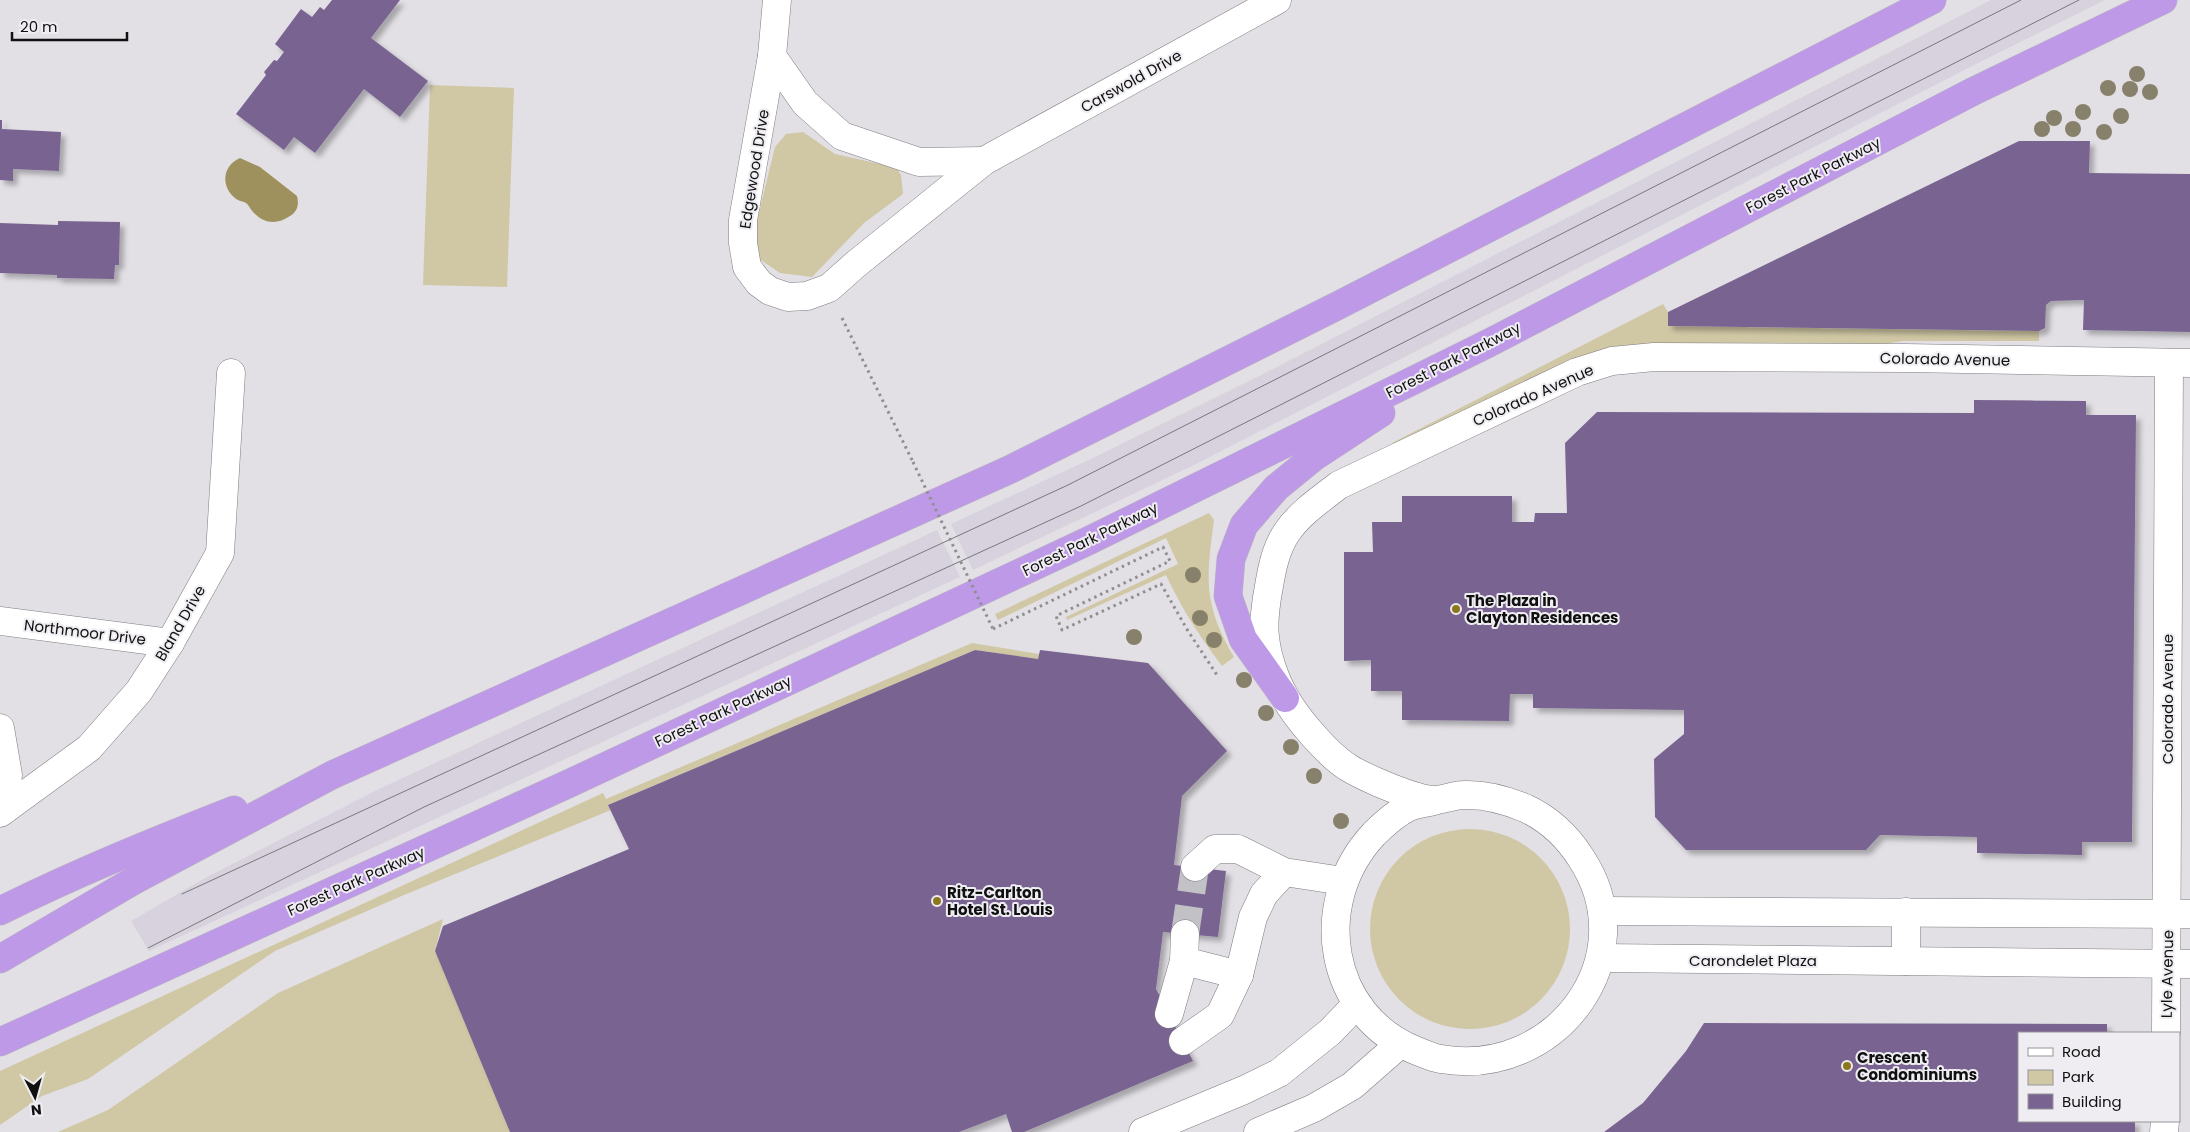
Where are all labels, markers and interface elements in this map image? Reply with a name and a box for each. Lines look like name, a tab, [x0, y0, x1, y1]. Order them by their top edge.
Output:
scale bar	[12, 10, 128, 42]
text: 20 m	[20, 16, 58, 37]
street label: Carswold Drive	[1077, 45, 1185, 117]
street label: Edgewood Drive	[734, 108, 774, 230]
street label: Forest Park Parkway	[1742, 132, 1884, 218]
street label: Forest Park Parkway	[1382, 317, 1524, 403]
street label: Colorado Avenue	[1880, 347, 2010, 371]
street label: Colorado Avenue	[1469, 359, 1597, 431]
street label: Forest Park Parkway	[1019, 497, 1162, 581]
street label: Bland Drive	[150, 581, 210, 665]
place label: The Plaza in Clayton Residences	[1466, 590, 1619, 628]
marker: The Plaza in Clayton Residences	[1450, 603, 1462, 615]
street label: Northmoor Drive	[23, 614, 147, 650]
street label: Colorado Avenue	[2157, 634, 2178, 764]
street label: Forest Park Parkway	[651, 670, 795, 752]
street label: Forest Park Parkway	[284, 841, 429, 921]
place label: Ritz-Carlton Hotel St. Louis	[947, 882, 1053, 920]
marker: Ritz-Carlton Hotel St. Louis	[931, 895, 943, 907]
street label: Lyle Avenue	[2156, 930, 2178, 1018]
street label: Carondelet Plaza	[1689, 950, 1817, 971]
legend	[2018, 1032, 2180, 1122]
text: Road	[2062, 1041, 2101, 1062]
place label: Crescent Condominiums	[1857, 1047, 1977, 1085]
marker: Crescent Condominiums	[1841, 1060, 1853, 1072]
text: Park	[2062, 1066, 2094, 1087]
north arrow	[10, 1072, 60, 1122]
text: Building	[2062, 1091, 2122, 1112]
text: N	[30, 1099, 43, 1120]

